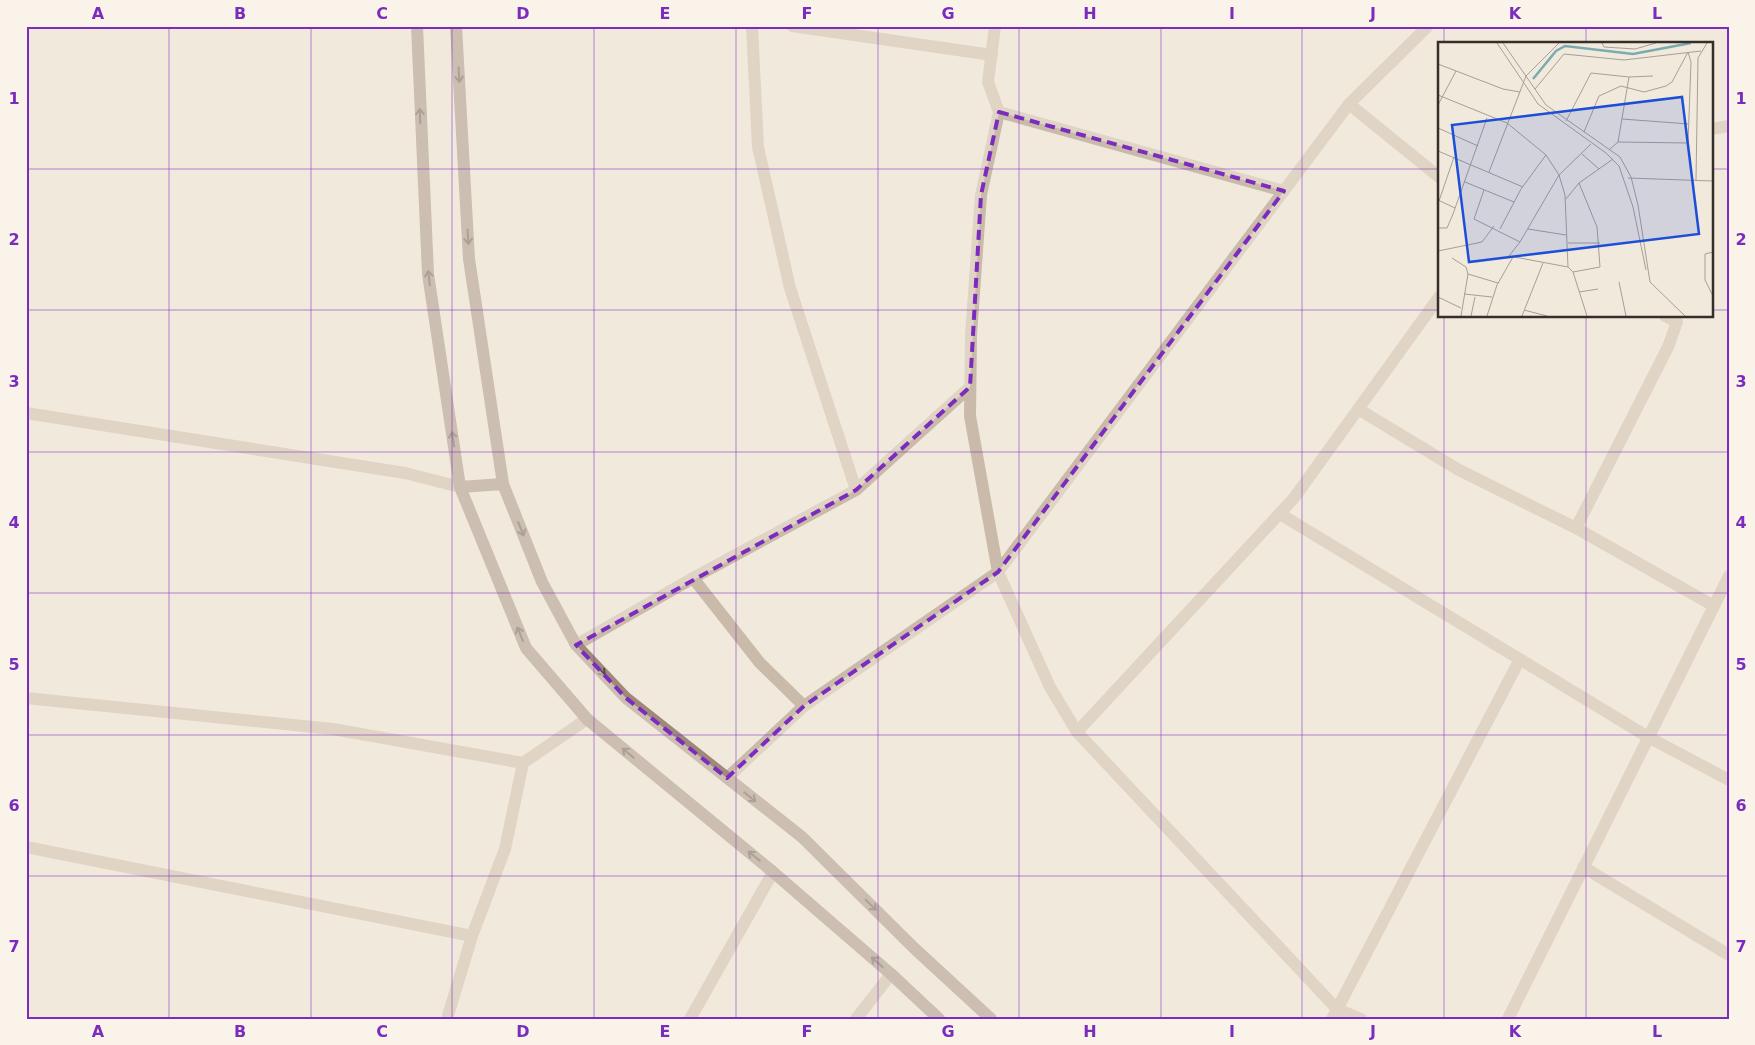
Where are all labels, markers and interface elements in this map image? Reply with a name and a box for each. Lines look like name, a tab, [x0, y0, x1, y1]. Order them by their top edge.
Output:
text: A	[92, 4, 105, 23]
text: B	[234, 4, 246, 23]
text: C	[376, 4, 388, 23]
text: D	[516, 4, 530, 23]
text: E	[660, 4, 670, 23]
text: F	[802, 4, 812, 23]
text: G	[941, 4, 955, 23]
text: H	[1083, 4, 1097, 23]
text: I	[1229, 4, 1235, 23]
text: J	[1369, 4, 1376, 23]
text: K	[1509, 4, 1522, 23]
text: L	[1652, 4, 1662, 23]
inset map	[1438, 42, 1712, 318]
one-way arrow	[454, 67, 463, 83]
text: 1	[8, 89, 20, 108]
text: 1	[1735, 89, 1747, 108]
one-way arrow	[416, 108, 425, 124]
one-way arrow	[463, 229, 472, 245]
text: 2	[8, 230, 20, 249]
text: 2	[1735, 230, 1747, 249]
one-way arrow	[424, 270, 434, 286]
text: 3	[8, 372, 20, 391]
text: 3	[1735, 372, 1747, 391]
one-way arrow	[447, 431, 457, 447]
text: 4	[8, 513, 20, 532]
text: 4	[1735, 513, 1747, 532]
one-way arrow	[517, 521, 526, 536]
one-way arrow	[514, 627, 524, 642]
text: 5	[8, 655, 20, 674]
text: 5	[1735, 655, 1747, 674]
one-way arrow	[594, 663, 606, 676]
one-way arrow	[622, 747, 635, 758]
one-way arrow	[743, 791, 756, 802]
text: 6	[8, 796, 20, 815]
text: 6	[1735, 796, 1747, 815]
one-way arrow	[748, 851, 761, 862]
one-way arrow	[865, 899, 877, 911]
text: 7	[8, 937, 20, 956]
text: 7	[1735, 937, 1747, 956]
one-way arrow	[871, 956, 884, 968]
text: A	[92, 1022, 105, 1041]
text: B	[234, 1022, 246, 1041]
text: C	[376, 1022, 388, 1041]
text: D	[516, 1022, 530, 1041]
text: E	[660, 1022, 670, 1041]
text: F	[802, 1022, 812, 1041]
text: G	[941, 1022, 955, 1041]
text: H	[1083, 1022, 1097, 1041]
text: I	[1229, 1022, 1235, 1041]
text: J	[1369, 1022, 1376, 1041]
text: K	[1509, 1022, 1522, 1041]
text: L	[1652, 1022, 1662, 1041]

